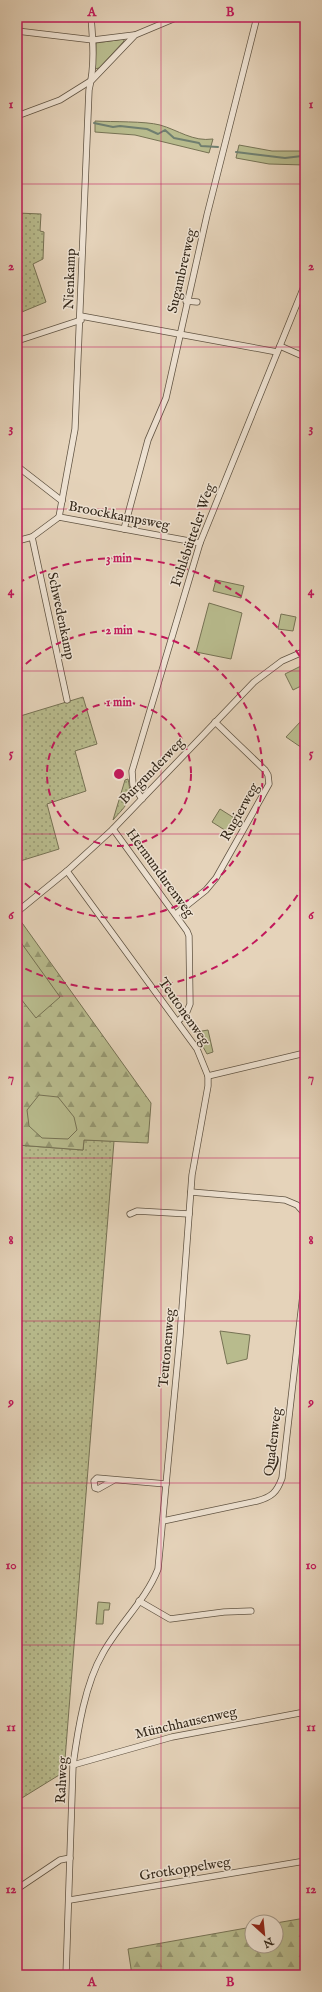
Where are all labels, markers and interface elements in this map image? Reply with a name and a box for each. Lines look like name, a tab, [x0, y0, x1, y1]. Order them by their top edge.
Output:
text: A	[87, 4, 98, 21]
text: B	[226, 4, 235, 21]
text: 1	[9, 96, 14, 113]
text: 1	[309, 96, 314, 113]
street label: Sugambrerweg	[164, 227, 201, 315]
street label: Nienkamp	[60, 248, 80, 310]
text: 2	[8, 258, 14, 275]
text: 2	[308, 258, 314, 275]
text: 3	[9, 420, 14, 437]
text: 3	[309, 420, 314, 437]
street label: Fuhlsbütteler Weg	[167, 481, 219, 589]
street label: Broockkampsweg	[67, 497, 172, 535]
text: 3 min	[106, 551, 133, 566]
street label: Schwedenkamp	[43, 570, 79, 662]
text: 4	[8, 583, 15, 600]
text: 4	[308, 583, 315, 600]
text: 2 min	[105, 623, 133, 638]
text: 1 min	[106, 695, 133, 710]
street label: Burgunderweg	[116, 733, 189, 808]
text: 5	[9, 745, 14, 762]
text: 5	[309, 745, 314, 762]
centre of rings	[112, 767, 126, 781]
street label: Rugierweg	[217, 779, 264, 844]
street label: Hermundurenweg	[122, 825, 199, 921]
text: 6	[8, 907, 14, 924]
text: 6	[308, 907, 314, 924]
street label: Teutonenweg	[154, 974, 214, 1050]
text: 7	[8, 1070, 14, 1087]
text: 7	[308, 1070, 314, 1087]
text: 8	[8, 1232, 14, 1249]
text: 8	[308, 1232, 314, 1249]
street label: Teutonenweg	[155, 1307, 179, 1388]
text: 9	[7, 1394, 14, 1411]
text: 9	[307, 1394, 314, 1411]
street label: Quadenweg	[260, 1406, 286, 1477]
text: 10	[5, 1557, 17, 1574]
text: 10	[305, 1557, 317, 1574]
street label: Münchhausenweg	[133, 1702, 239, 1743]
text: 11	[6, 1719, 16, 1736]
text: 11	[306, 1719, 316, 1736]
street label: Rahweg	[52, 1756, 72, 1804]
street label: Grotkoppelweg	[138, 1853, 232, 1885]
text: 12	[6, 1881, 16, 1898]
text: 12	[306, 1881, 316, 1898]
north arrow	[244, 1914, 284, 1954]
text: N	[260, 1933, 276, 1951]
text: A	[87, 1974, 98, 1991]
text: B	[226, 1974, 235, 1991]

